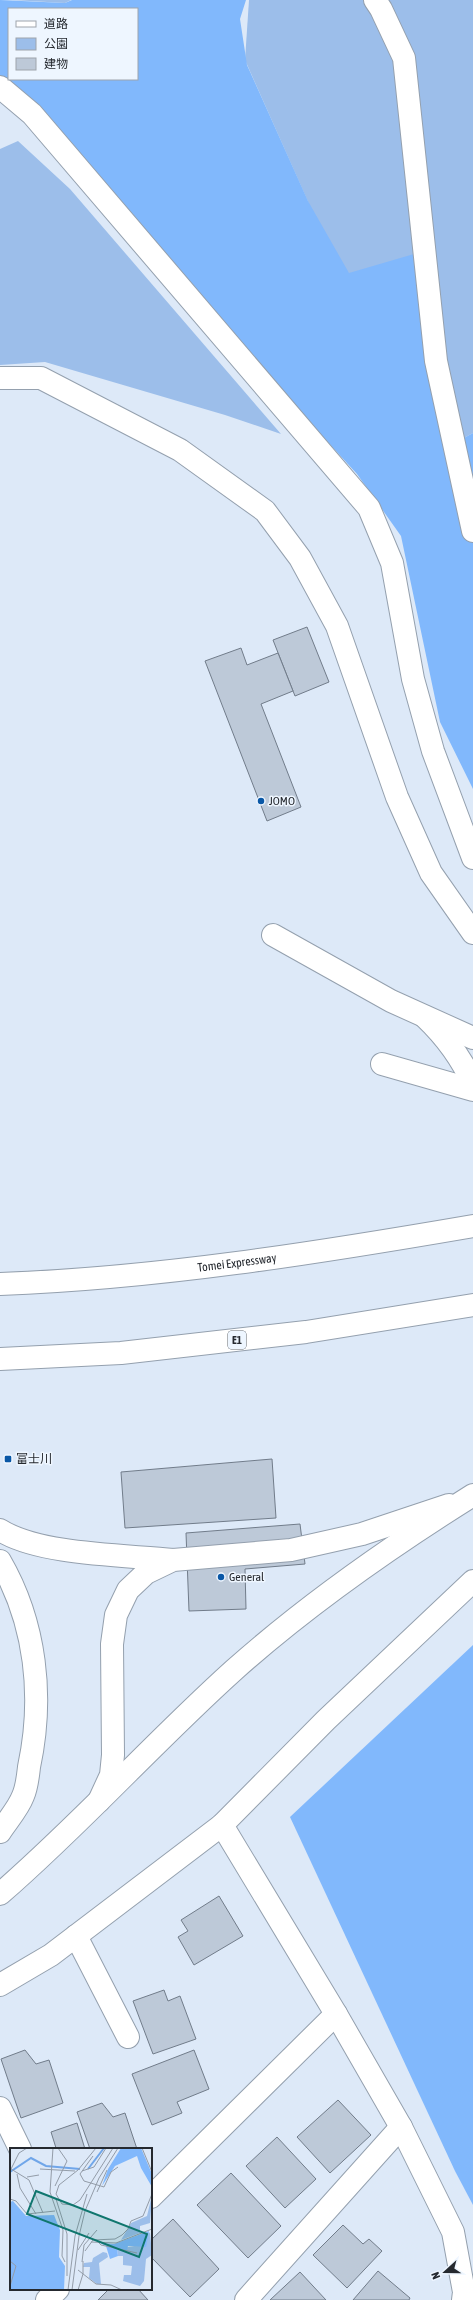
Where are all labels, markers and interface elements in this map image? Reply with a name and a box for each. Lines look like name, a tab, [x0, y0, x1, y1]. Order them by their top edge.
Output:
legend	[8, 8, 138, 80]
text: 道路	[44, 17, 68, 31]
text: 公園	[44, 37, 68, 51]
text: 建物	[44, 57, 68, 71]
place label: JOMO	[269, 794, 295, 808]
marker: JOMO	[256, 796, 266, 806]
street label: Tomei Expressway	[197, 1251, 277, 1275]
road number: E1	[228, 1331, 246, 1349]
place label: 富士川	[16, 1452, 52, 1466]
marker: 富士川	[3, 1454, 13, 1464]
place label: General	[229, 1570, 265, 1584]
marker: General	[216, 1572, 226, 1582]
inset map	[10, 2148, 152, 2290]
north arrow	[425, 2252, 465, 2292]
text: N	[429, 2270, 442, 2281]

